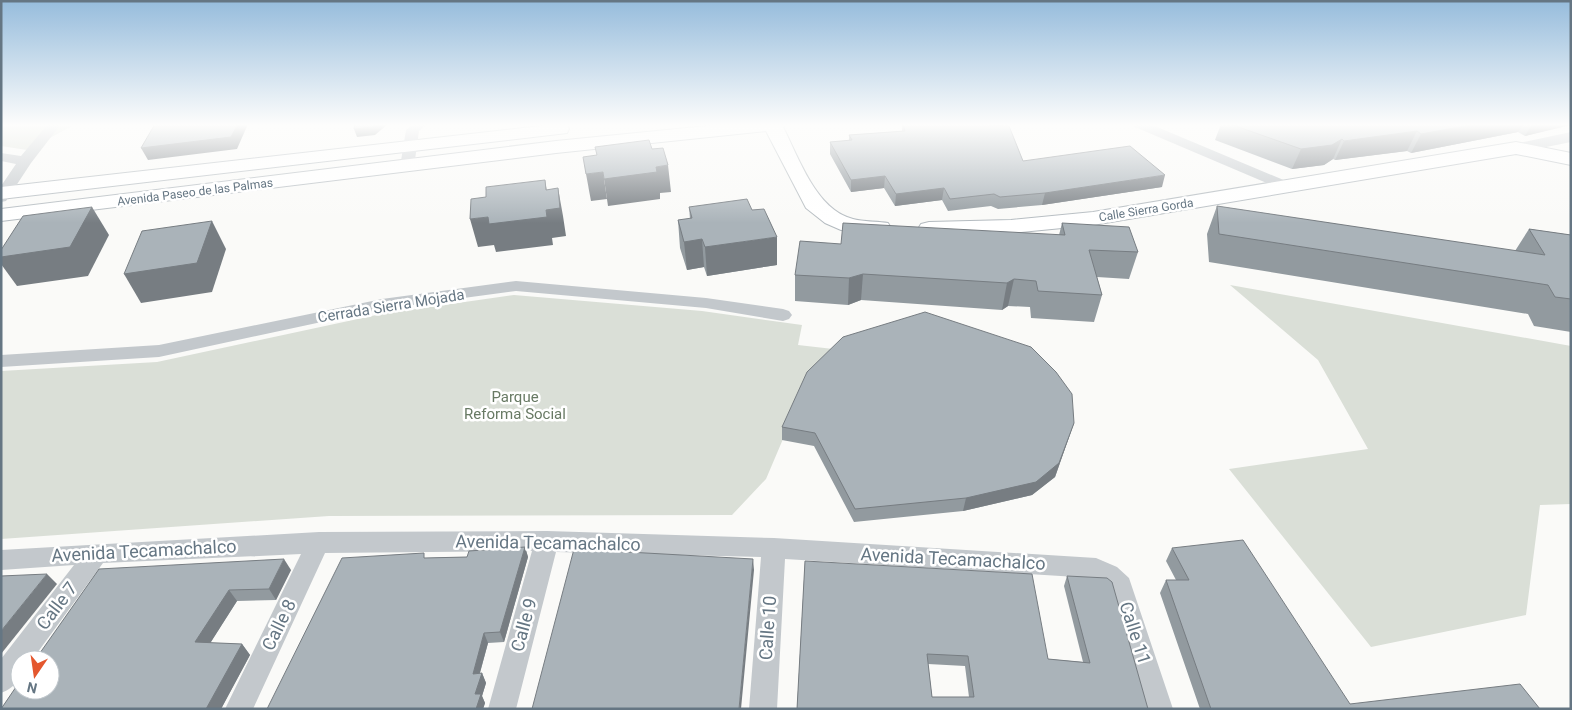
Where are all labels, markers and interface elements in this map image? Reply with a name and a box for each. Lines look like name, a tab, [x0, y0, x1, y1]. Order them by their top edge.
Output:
street label: Avenida Paseo de las Palmas	[116, 175, 274, 209]
street label: Calle Sierra Gorda	[1098, 196, 1194, 224]
street label: Cerrada Sierra Mojada	[316, 286, 466, 326]
park label: Parque Reforma Social	[464, 388, 566, 423]
street label: Avenida Tecamachalco	[455, 530, 641, 555]
street label: Avenida Tecamachalco	[51, 535, 237, 566]
street label: Avenida Tecamachalco	[860, 543, 1046, 574]
street label: Calle 7	[32, 578, 81, 634]
street label: Calle 10	[755, 595, 780, 661]
street label: Calle 8	[257, 596, 300, 654]
street label: Calle 9	[506, 596, 541, 654]
street label: Calle 11	[1116, 599, 1155, 667]
north arrow	[10, 650, 60, 700]
text: N	[25, 679, 39, 697]

